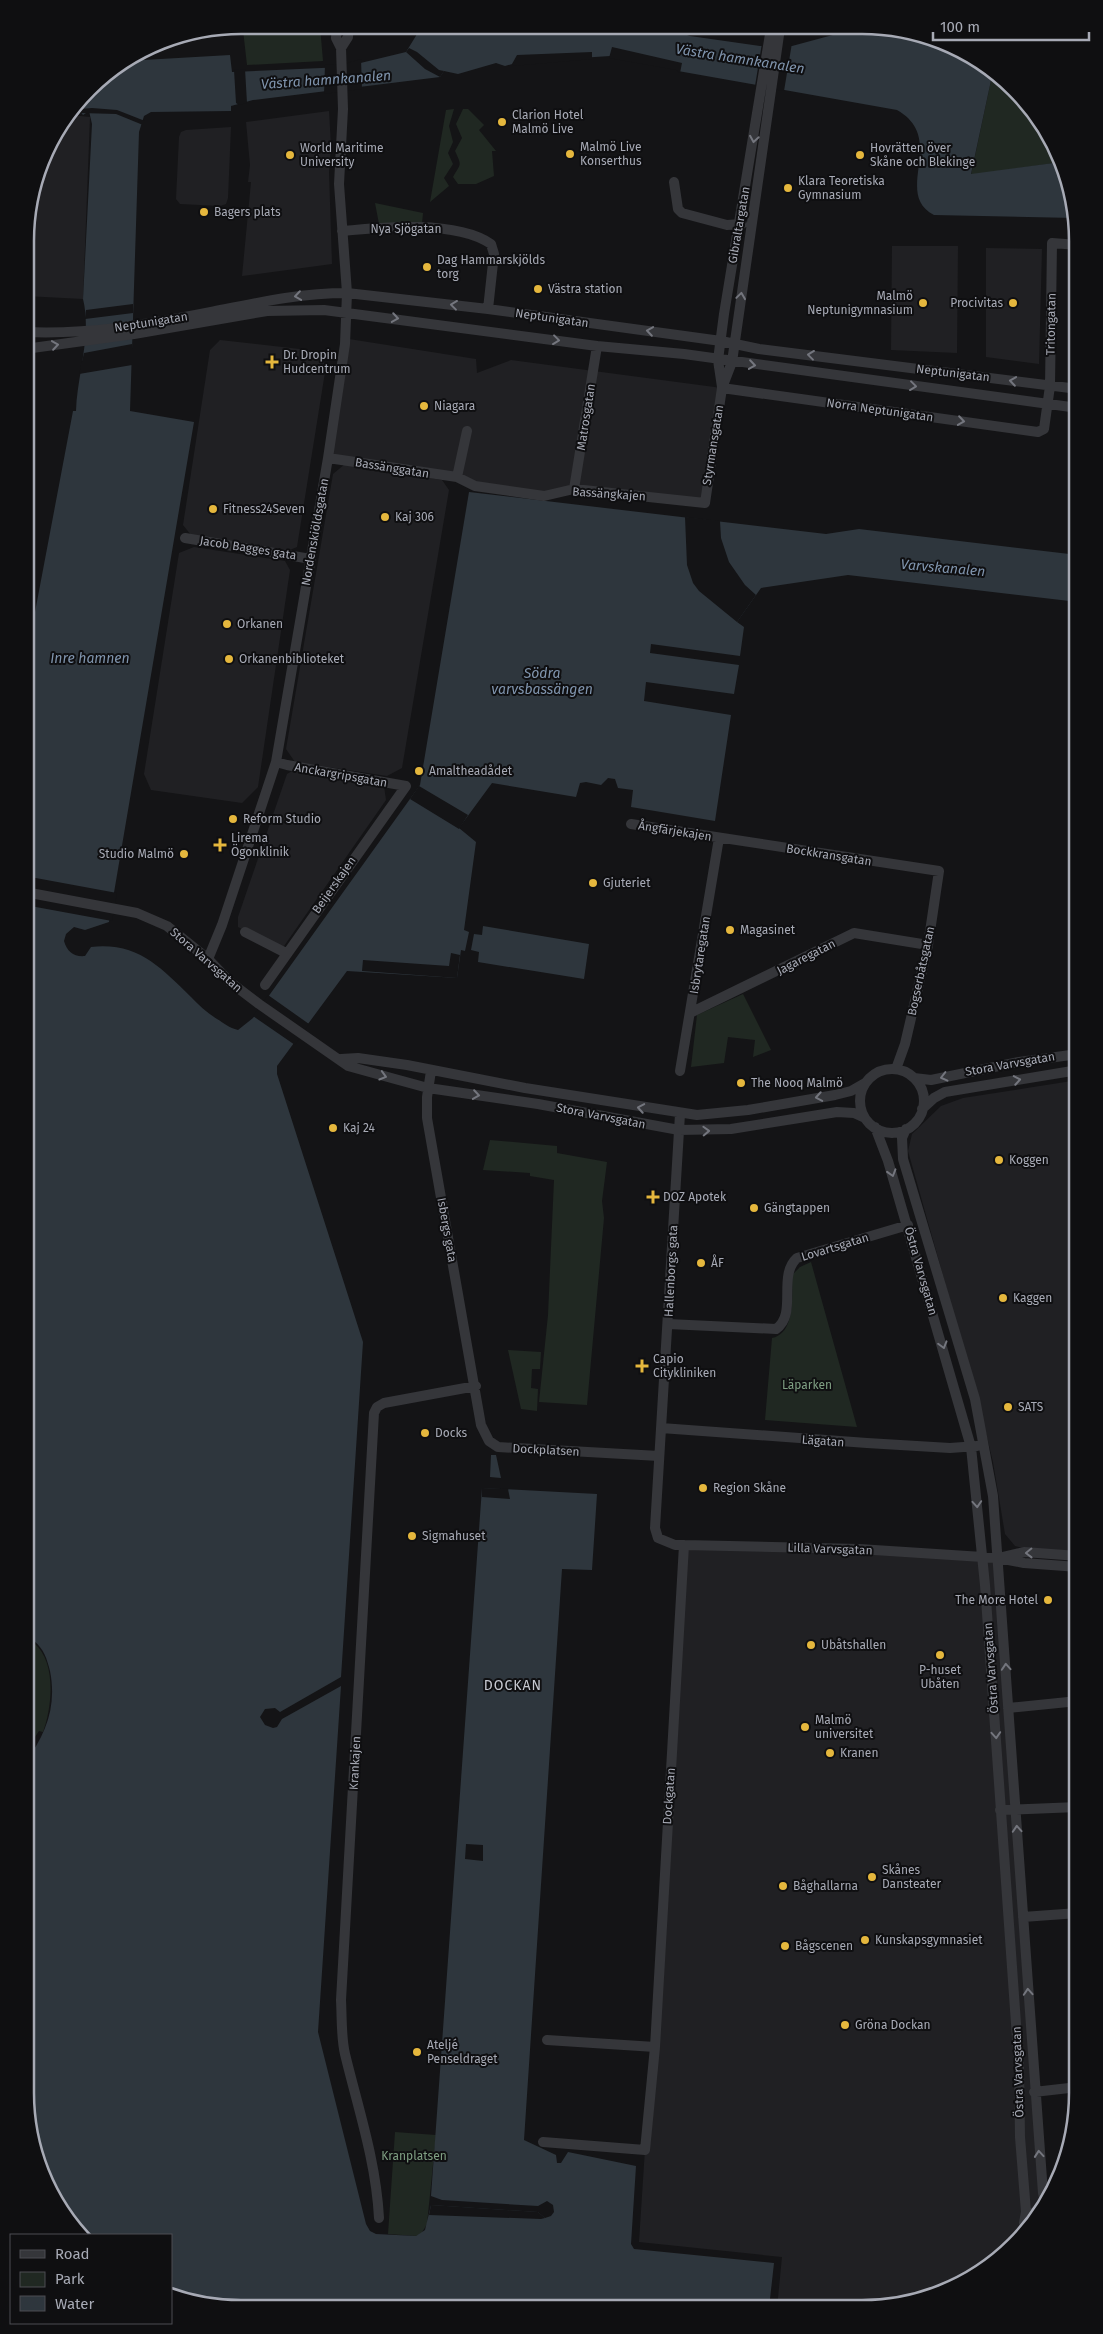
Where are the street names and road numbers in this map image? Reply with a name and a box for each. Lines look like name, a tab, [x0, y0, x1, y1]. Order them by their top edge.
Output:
street label: Gibraltargatan	[725, 185, 753, 265]
street label: Nya Sjögatan	[371, 222, 441, 236]
street label: Tritongatan	[1043, 293, 1059, 355]
street label: Neptunigatan	[514, 306, 590, 330]
street label: Neptunigatan	[113, 309, 189, 335]
street label: Neptunigatan	[915, 362, 991, 384]
street label: Matrosgatan	[574, 383, 598, 451]
street label: Norra Neptunigatan	[826, 396, 934, 424]
street label: Styrmansgatan	[700, 404, 726, 486]
street label: Bassänggatan	[354, 455, 430, 481]
street label: Nordenskiöldsgatan	[299, 477, 331, 587]
street label: Bassängkajen	[572, 484, 646, 504]
street label: Jacob Bagges gata	[199, 533, 297, 563]
street label: Anckargripsgatan	[294, 760, 388, 790]
street label: Ångfärjekajen	[637, 816, 713, 844]
street label: Bockkransgatan	[785, 841, 873, 869]
street label: Beijerskajen	[309, 854, 359, 916]
street label: Isbrytaregatan	[687, 915, 713, 995]
street label: Stora Varvsgatan	[167, 925, 245, 995]
street label: Bogserbåtsgatan	[905, 925, 937, 1017]
street label: Jagaregatan	[774, 936, 838, 978]
street label: Stora Varvsgatan	[964, 1049, 1056, 1079]
street label: Stora Varvsgatan	[555, 1100, 647, 1132]
street label: Isbergs gata	[434, 1197, 460, 1263]
street label: Hallenborgs gata	[662, 1225, 680, 1317]
street label: Östra Varvsgatan	[902, 1225, 942, 1317]
street label: Lovartsgatan	[800, 1230, 870, 1264]
street label: Lägatan	[801, 1433, 845, 1449]
street label: Dockplatsen	[512, 1441, 580, 1459]
street label: Lilla Varvsgatan	[787, 1541, 873, 1557]
street label: Östra Varvsgatan	[979, 1622, 1001, 1714]
street label: Krankajen	[347, 1736, 363, 1790]
street label: Dockgatan	[660, 1767, 678, 1825]
street label: Östra Varvsgatan	[1007, 2026, 1027, 2118]

